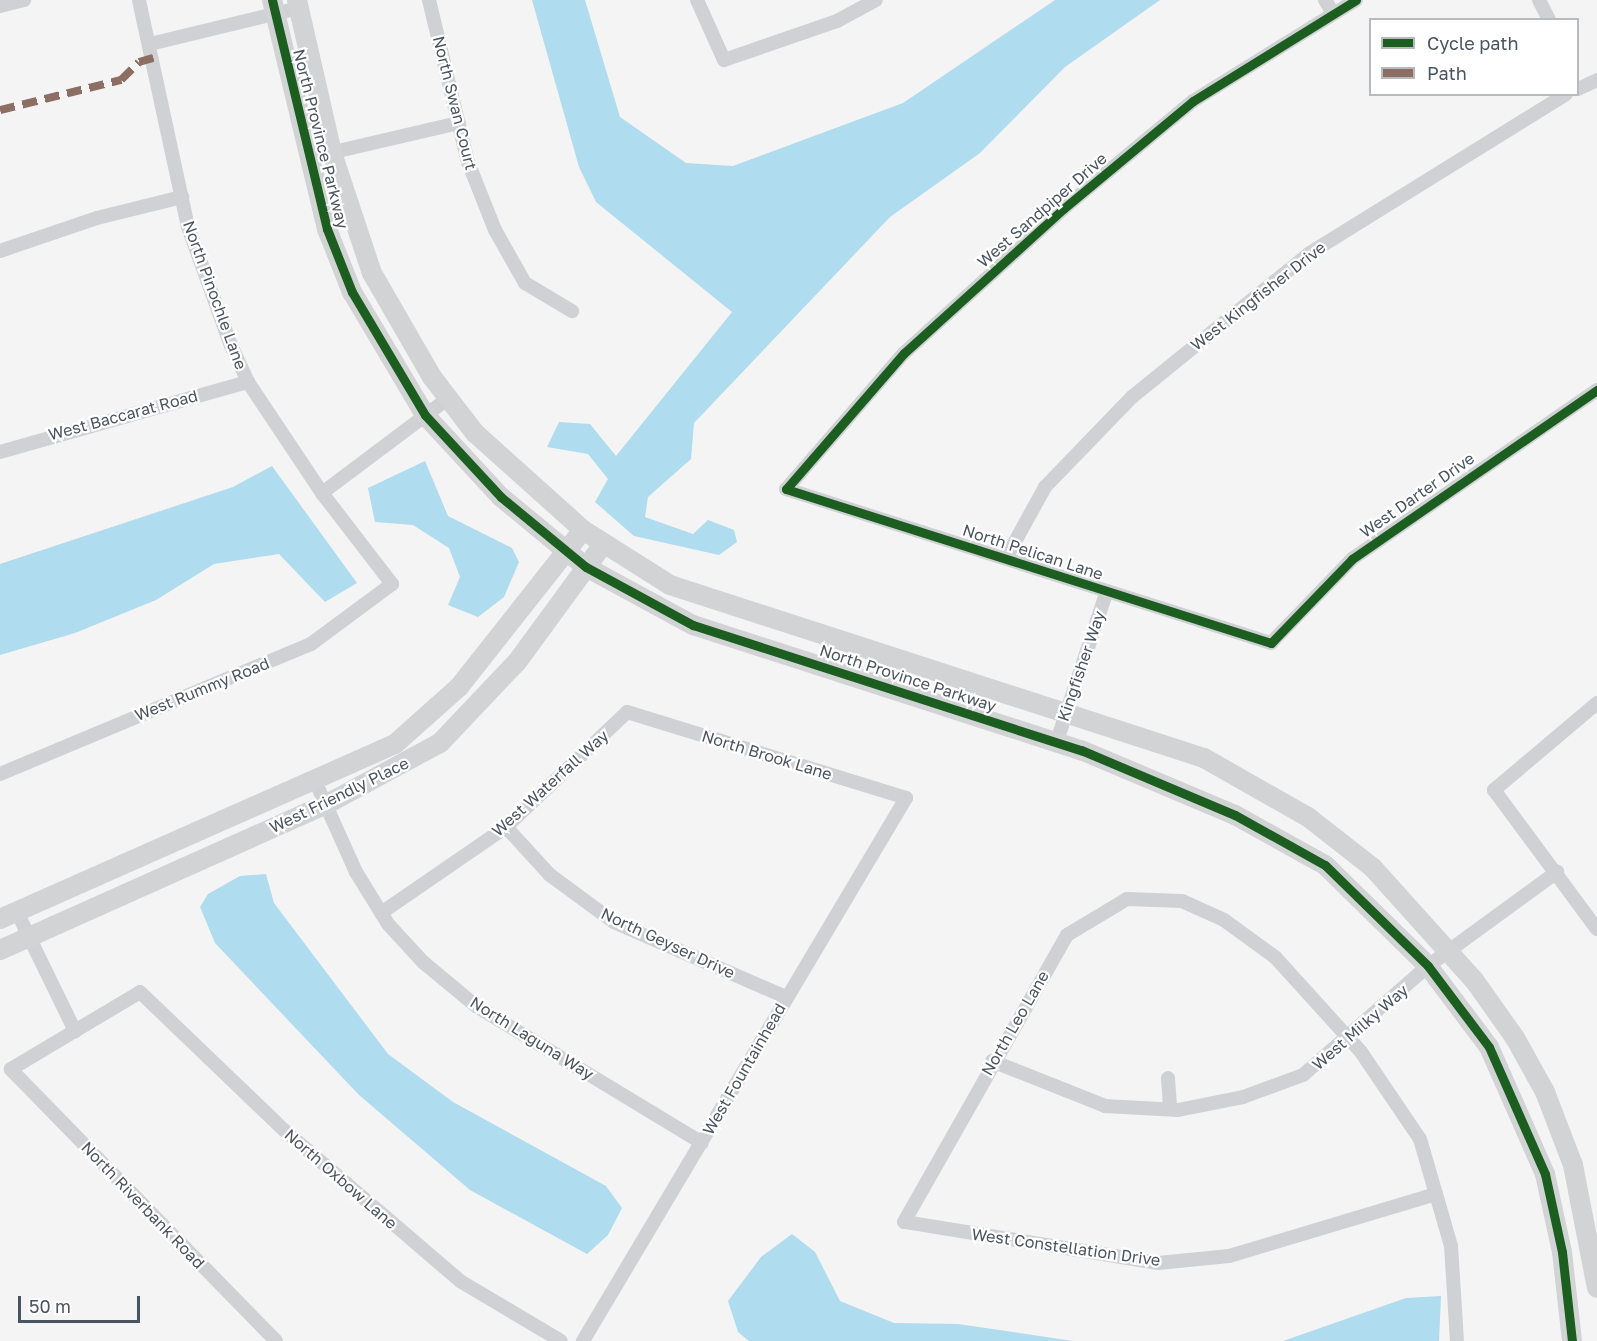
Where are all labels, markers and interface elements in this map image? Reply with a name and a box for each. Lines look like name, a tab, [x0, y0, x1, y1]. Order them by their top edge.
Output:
legend	[1369, 18, 1579, 96]
text: Cycle path	[1427, 32, 1519, 54]
street label: North Swan Court	[429, 34, 481, 172]
street label: North Province Parkway	[289, 47, 353, 231]
text: Path	[1427, 62, 1467, 84]
street label: West Sandpiper Drive	[973, 149, 1111, 271]
street label: North Pinochle Lane	[179, 218, 251, 372]
street label: West Kingfisher Drive	[1187, 237, 1329, 355]
street label: West Baccarat Road	[46, 386, 200, 444]
street label: West Darter Drive	[1356, 448, 1478, 542]
street label: North Pelican Lane	[960, 520, 1106, 584]
street label: Kingfisher Way	[1053, 608, 1109, 724]
street label: North Province Parkway	[817, 640, 999, 716]
street label: West Rummy Road	[132, 653, 272, 725]
street label: West Waterfall Way	[488, 726, 612, 840]
street label: North Brook Lane	[700, 726, 834, 784]
street label: West Friendly Place	[266, 753, 412, 837]
street label: North Geyser Drive	[598, 904, 738, 982]
street label: North Leo Lane	[977, 967, 1053, 1079]
street label: West Milky Way	[1308, 980, 1412, 1074]
street label: North Laguna Way	[467, 992, 597, 1084]
street label: West Fountainhead	[698, 1000, 790, 1138]
street label: North Oxbow Lane	[281, 1125, 401, 1233]
street label: North Riverbank Road	[77, 1138, 209, 1272]
street label: West Constellation Drive	[970, 1224, 1162, 1270]
scale bar	[21, 1284, 142, 1322]
text: 50 m	[29, 1295, 71, 1317]

